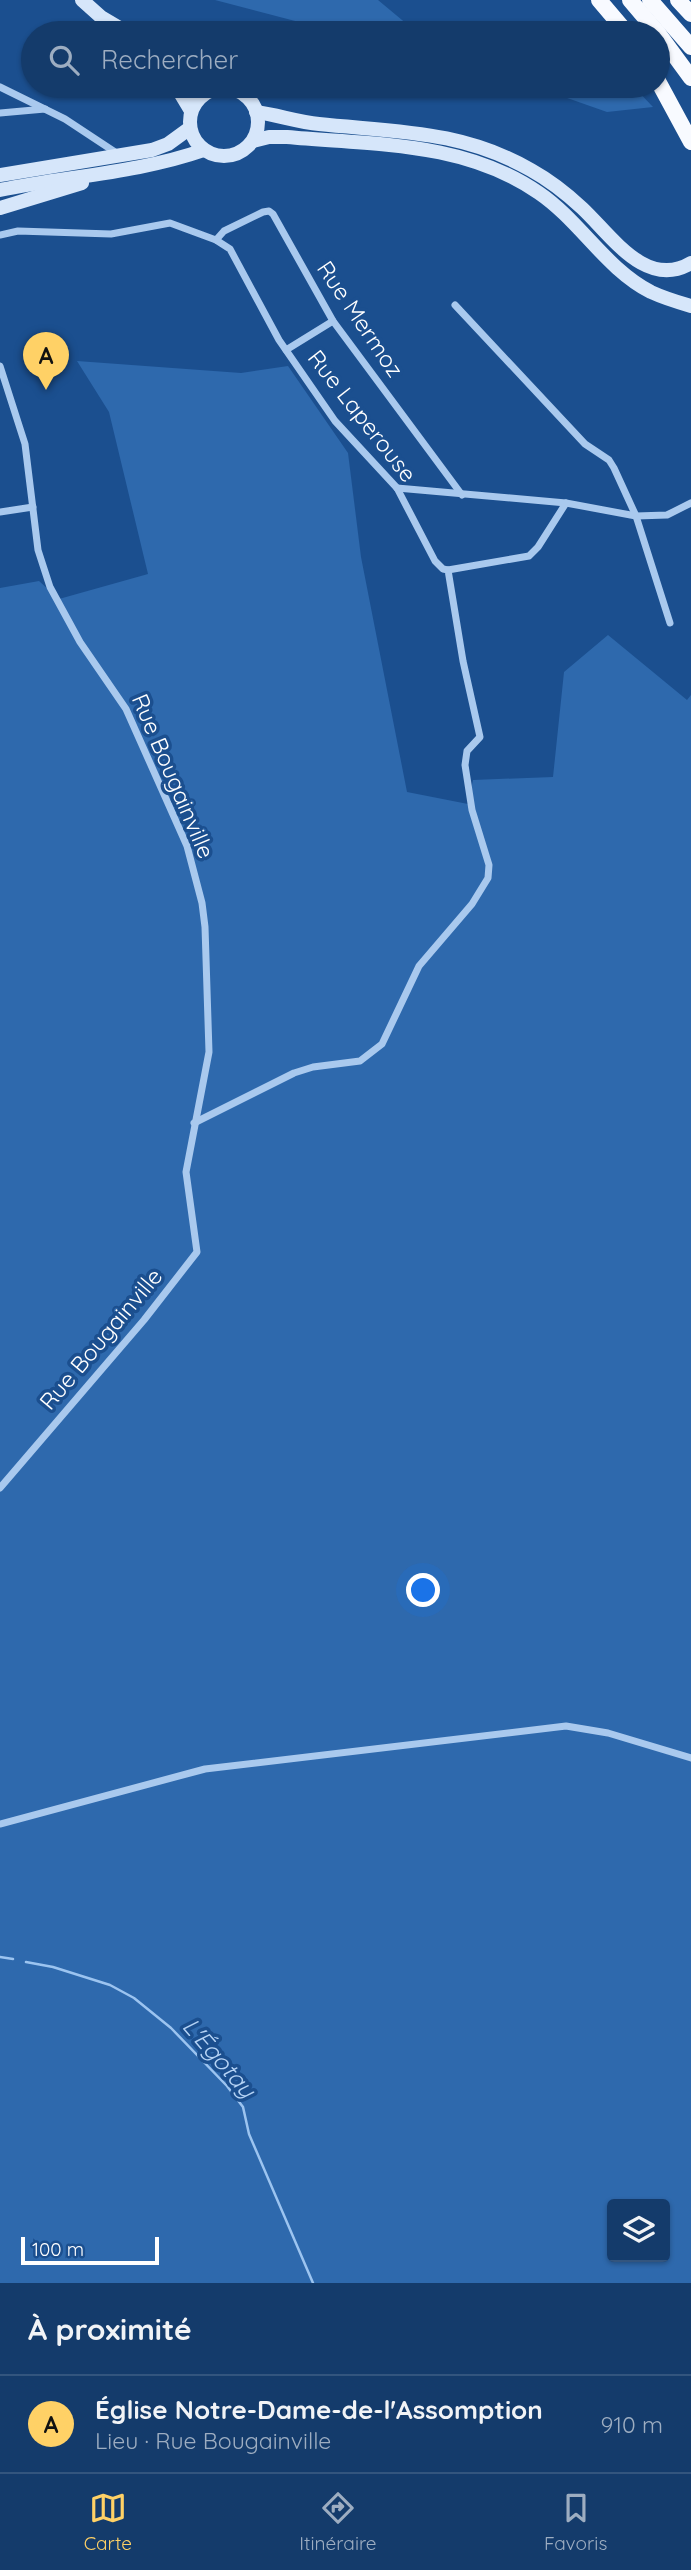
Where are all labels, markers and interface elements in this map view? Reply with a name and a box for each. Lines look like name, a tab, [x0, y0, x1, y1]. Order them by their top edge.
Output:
search box	[21, 21, 670, 98]
icon: search	[45, 41, 83, 79]
text: Rechercher	[101, 43, 238, 76]
street label: Rue Mermoz	[311, 255, 410, 382]
pin: A	[23, 332, 69, 390]
street label: Rue Laperouse	[302, 344, 423, 488]
street label: Rue Bougainville	[126, 689, 221, 862]
street label: Rue Bougainville	[33, 1262, 168, 1415]
your location	[406, 1573, 440, 1607]
water label: L'Égotay	[177, 2011, 264, 2105]
map controls	[607, 2199, 670, 2262]
button: layers	[607, 2199, 670, 2262]
scale bar	[21, 2234, 159, 2266]
text: 100 m	[32, 2237, 84, 2261]
text: À proximité	[28, 2310, 192, 2348]
text: Église Notre-Dame-de-l'Assomption	[95, 2393, 543, 2426]
text: A	[44, 2410, 58, 2439]
text: 910 m	[601, 2410, 663, 2439]
text: Lieu · Rue Bougainville	[95, 2426, 331, 2455]
tab: Carte	[84, 2489, 132, 2555]
tab: Itinéraire	[299, 2489, 377, 2555]
tab: Favoris	[544, 2489, 607, 2555]

